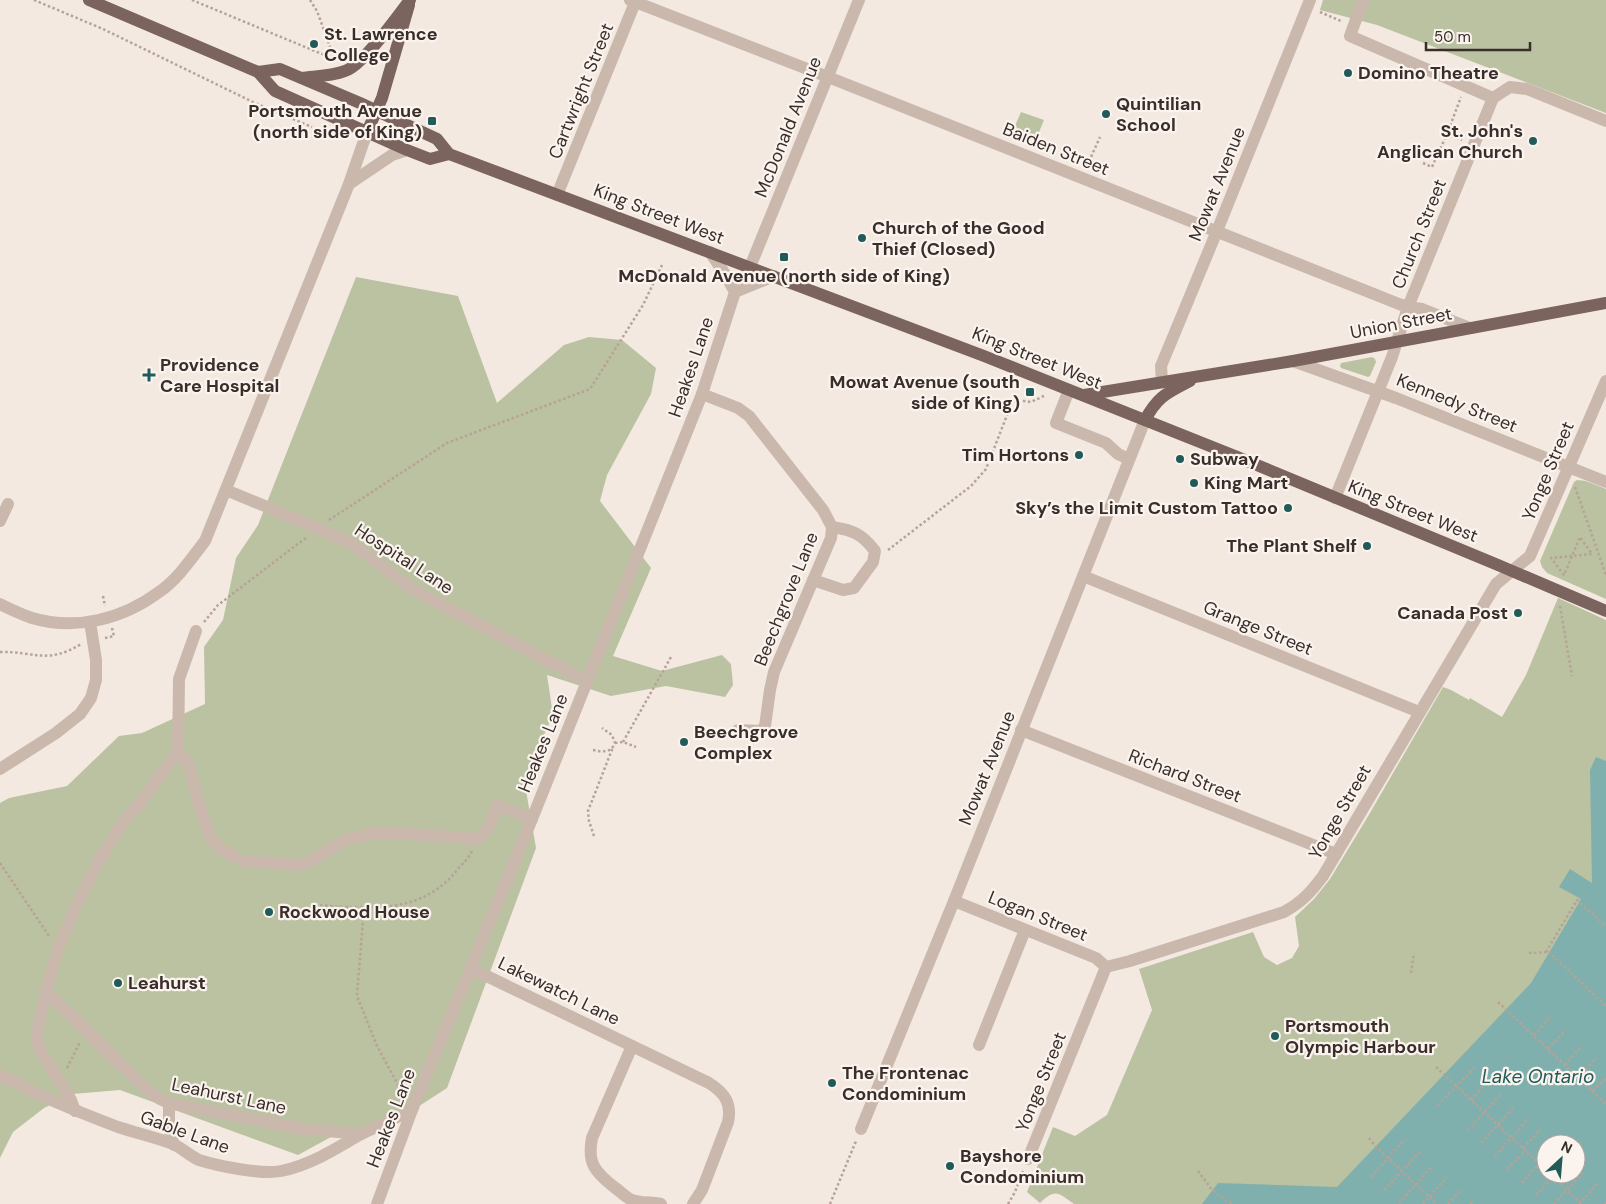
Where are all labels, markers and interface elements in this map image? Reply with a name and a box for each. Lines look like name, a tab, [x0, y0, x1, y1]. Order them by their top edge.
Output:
street label: Cartwright Street	[543, 20, 619, 162]
scale bar	[1426, 20, 1530, 52]
place label: St. Lawrence College	[324, 22, 438, 67]
text: 50 m	[1434, 27, 1471, 47]
marker: St. Lawrence College	[308, 38, 320, 50]
street label: McDonald Avenue	[749, 53, 827, 201]
place label: Domino Theatre	[1358, 61, 1499, 85]
marker: Domino Theatre	[1342, 67, 1354, 79]
place label: Quintilian School	[1116, 92, 1201, 137]
place label: Portsmouth Avenue (north side of King)	[248, 99, 422, 144]
marker: Quintilian School	[1100, 108, 1112, 120]
marker: Portsmouth Avenue (north side of King)	[426, 115, 438, 127]
street label: Baiden Street	[999, 117, 1113, 181]
place label: St. John's Anglican Church	[1377, 119, 1523, 164]
street label: Mowat Avenue	[1183, 123, 1251, 245]
marker: St. John's Anglican Church	[1527, 135, 1539, 147]
street label: Church Street	[1386, 176, 1452, 292]
street label: King Street West	[590, 178, 728, 250]
place label: Church of the Good Thief (Closed)	[872, 216, 1045, 261]
marker: Church of the Good Thief (Closed)	[856, 232, 868, 244]
marker: McDonald Avenue (north side of King)	[778, 251, 790, 263]
place label: McDonald Avenue (north side of King)	[618, 264, 950, 288]
street label: Union Street	[1348, 301, 1454, 345]
street label: Heakes Lane	[663, 314, 719, 420]
street label: King Street West	[968, 321, 1106, 395]
place label: Providence Care Hospital	[160, 353, 279, 398]
marker: Providence Care Hospital	[142, 368, 156, 382]
street label: Kennedy Street	[1393, 368, 1521, 438]
place label: Mowat Avenue (south side of King)	[830, 370, 1020, 415]
marker: Mowat Avenue (south side of King)	[1024, 386, 1036, 398]
street label: Yonge Street	[1516, 418, 1580, 524]
place label: Tim Hortons	[962, 443, 1069, 467]
place label: Subway	[1190, 447, 1259, 471]
marker: Tim Hortons	[1073, 449, 1085, 461]
marker: Subway	[1174, 453, 1186, 465]
place label: King Mart	[1204, 471, 1288, 495]
street label: King Street West	[1344, 474, 1482, 548]
marker: King Mart	[1188, 477, 1200, 489]
place label: Sky’s the Limit Custom Tattoo	[1015, 496, 1278, 520]
marker: Sky’s the Limit Custom Tattoo	[1282, 502, 1294, 514]
street label: Hospital Lane	[350, 518, 458, 600]
street label: Beechgrove Lane	[748, 528, 824, 670]
place label: The Plant Shelf	[1226, 534, 1357, 558]
marker: The Plant Shelf	[1361, 540, 1373, 552]
street label: Grange Street	[1200, 595, 1316, 661]
place label: Canada Post	[1397, 601, 1508, 625]
marker: Canada Post	[1512, 607, 1524, 619]
street label: Heakes Lane	[512, 690, 574, 796]
street label: Mowat Avenue	[953, 707, 1021, 829]
place label: Beechgrove Complex	[694, 720, 798, 765]
marker: Beechgrove Complex	[678, 736, 690, 748]
street label: Richard Street	[1125, 743, 1245, 809]
street label: Yonge Street	[1303, 760, 1377, 864]
street label: Logan Street	[985, 885, 1091, 947]
place label: Rockwood House	[279, 900, 430, 924]
marker: Rockwood House	[263, 906, 275, 918]
street label: Lakewatch Lane	[494, 951, 624, 1031]
place label: Leahurst	[128, 971, 206, 995]
marker: Leahurst	[112, 977, 124, 989]
place label: Portsmouth Olympic Harbour	[1285, 1014, 1436, 1059]
street label: Yonge Street	[1010, 1029, 1072, 1135]
marker: Portsmouth Olympic Harbour	[1269, 1030, 1281, 1042]
place label: The Frontenac Condominium	[842, 1061, 969, 1106]
water label: Lake Ontario	[1482, 1064, 1594, 1089]
street label: Heakes Lane	[361, 1065, 421, 1171]
street label: Leahurst Lane	[169, 1072, 289, 1120]
marker: The Frontenac Condominium	[826, 1077, 838, 1089]
street label: Gable Lane	[137, 1105, 233, 1159]
north arrow	[1536, 1134, 1586, 1184]
text: N	[1558, 1137, 1575, 1158]
place label: Bayshore Condominium	[960, 1144, 1084, 1189]
marker: Bayshore Condominium	[944, 1160, 956, 1172]

